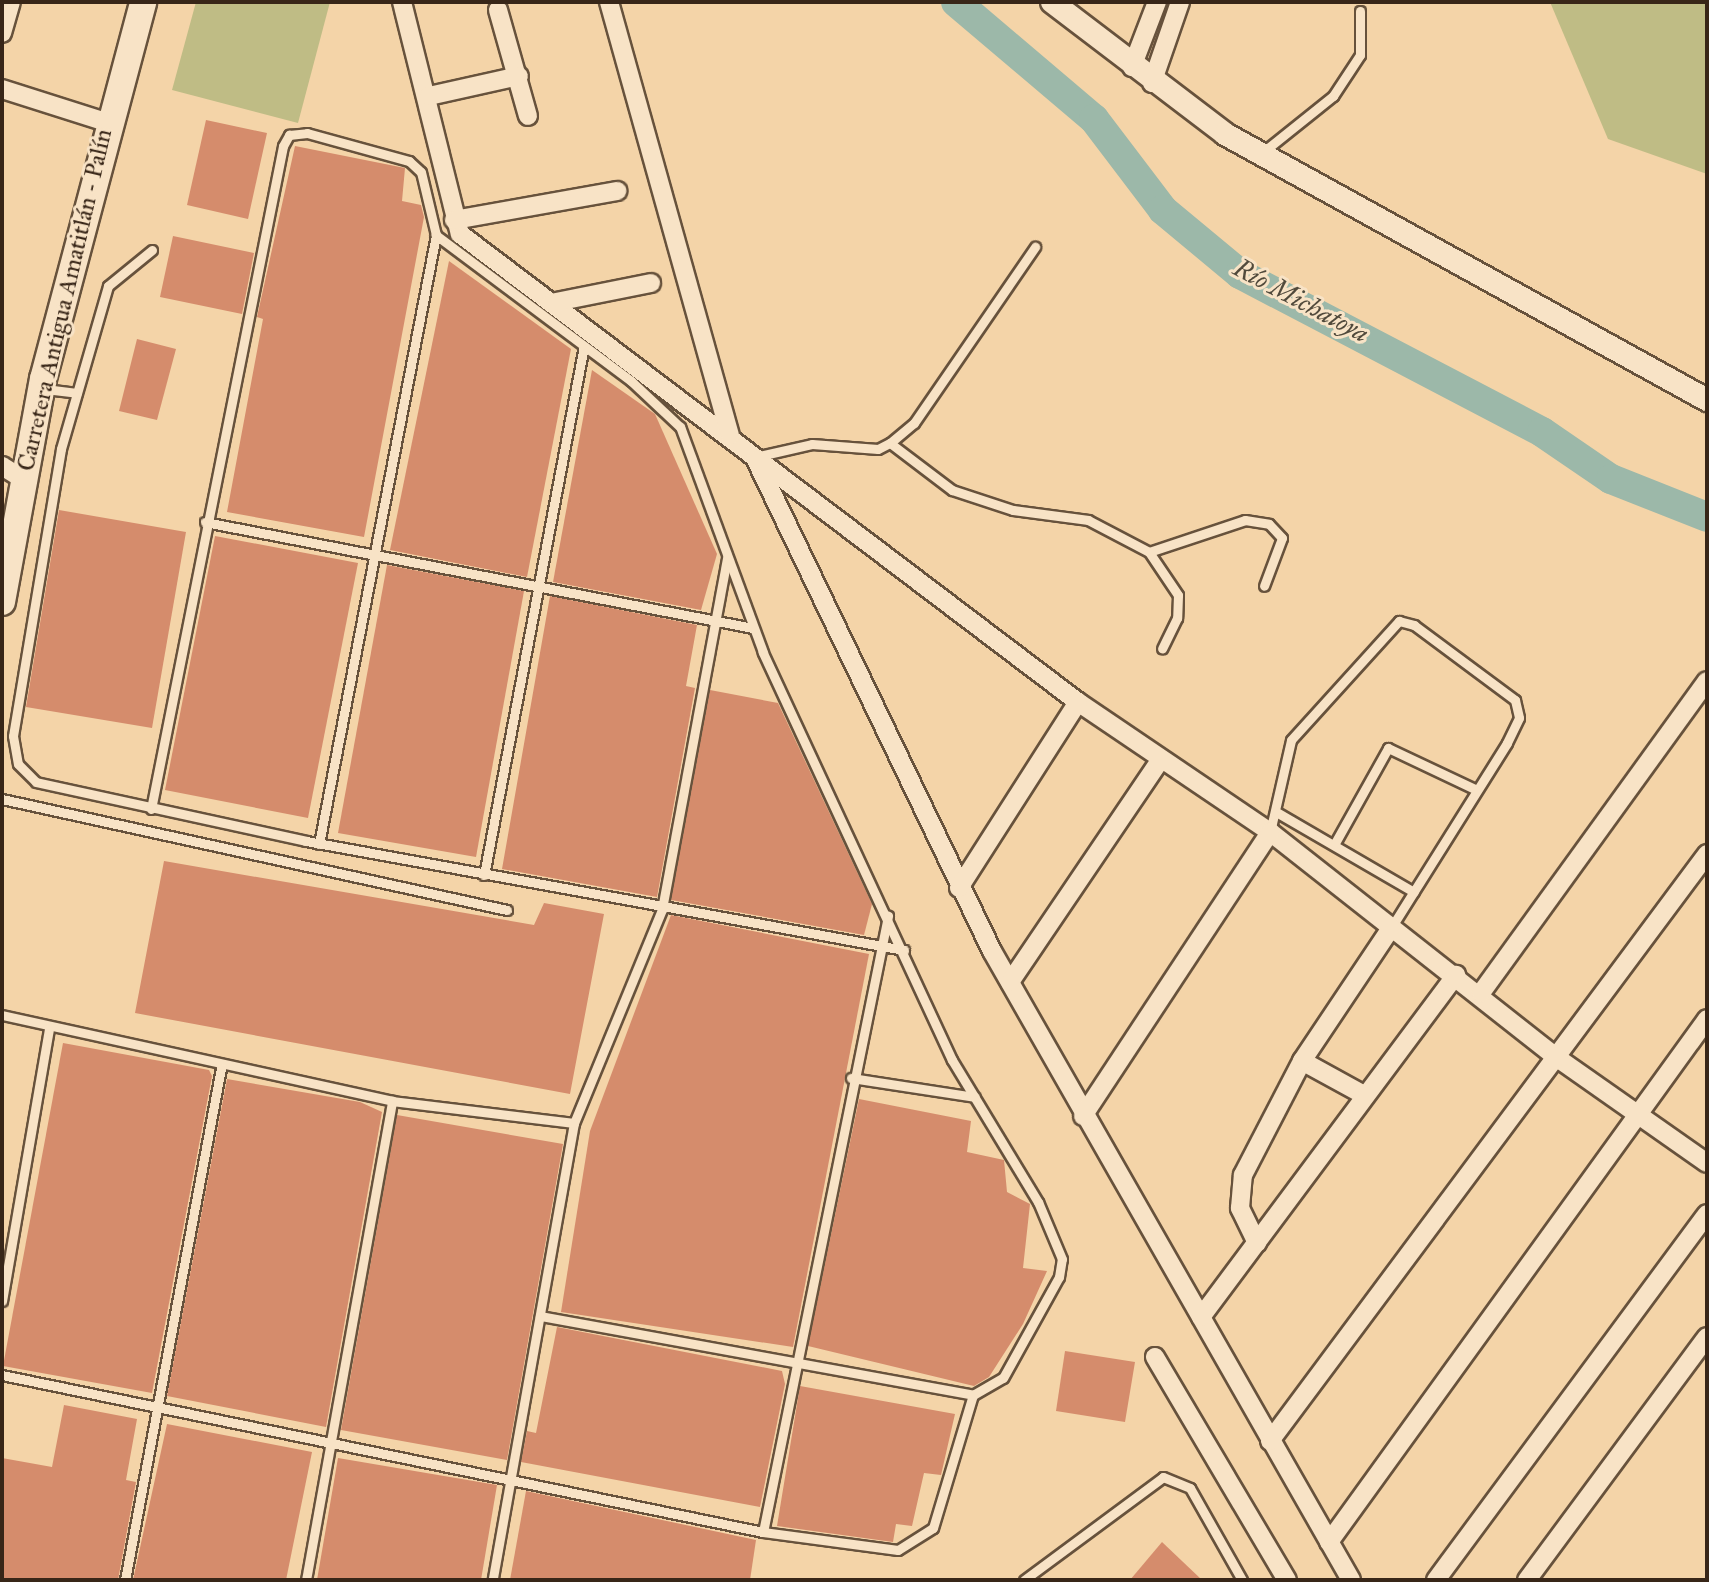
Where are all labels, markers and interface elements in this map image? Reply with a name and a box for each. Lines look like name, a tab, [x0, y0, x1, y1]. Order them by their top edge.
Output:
street label: Carretera Antigua Amatitlán - Palín	[12, 126, 118, 474]
water label: Río Michatoya	[1228, 252, 1374, 350]

